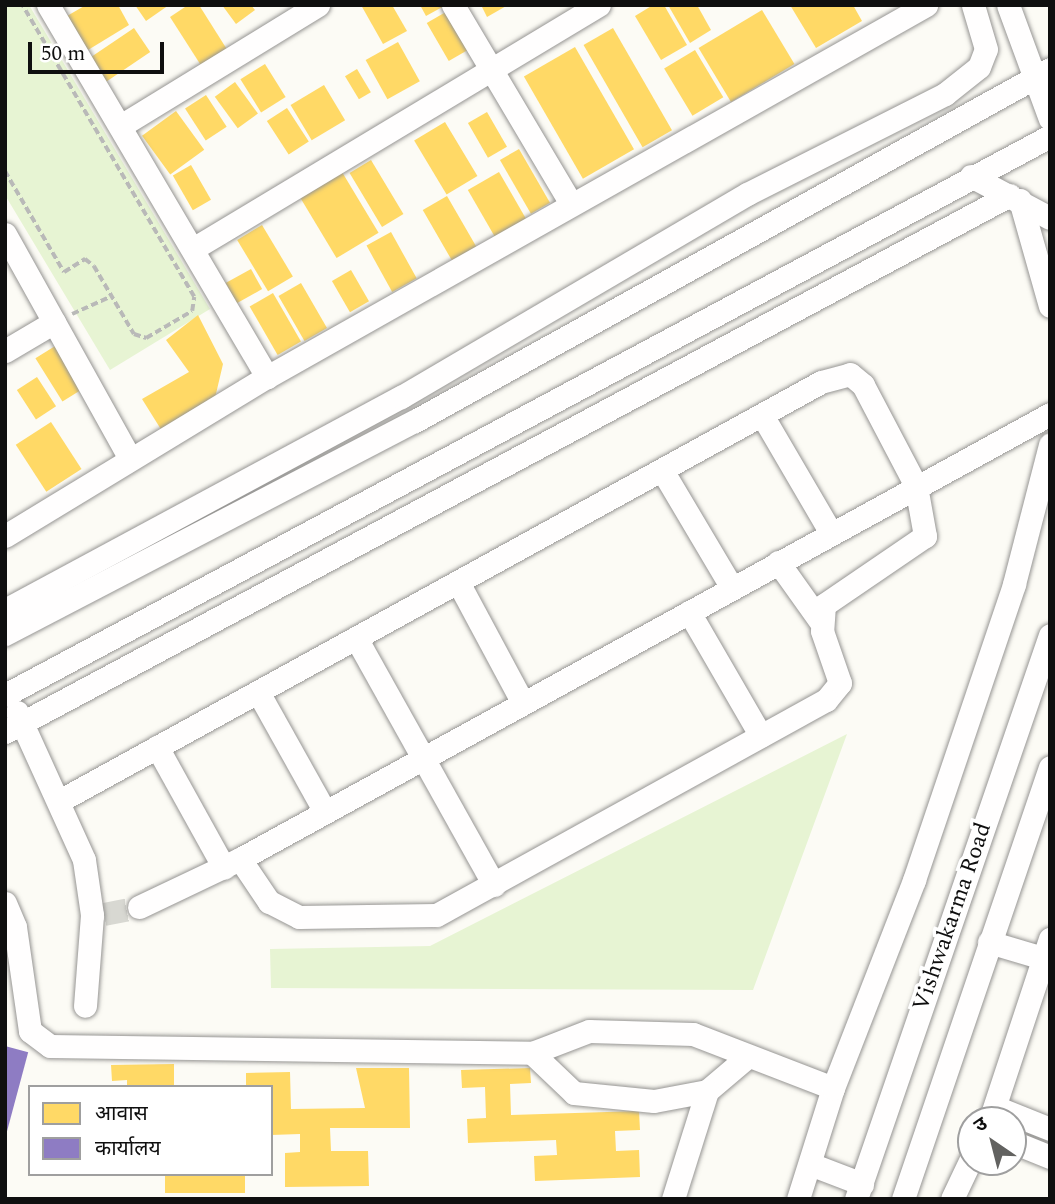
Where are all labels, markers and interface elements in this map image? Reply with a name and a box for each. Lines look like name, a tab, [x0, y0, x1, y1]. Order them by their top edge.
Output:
scale bar	[32, 28, 168, 72]
text: 50 m	[41, 38, 85, 70]
street label: Vishwakarma Road	[908, 819, 998, 1015]
legend	[28, 1085, 273, 1176]
text: आवास	[95, 1098, 148, 1130]
north arrow	[957, 1106, 1027, 1176]
text: उ	[968, 1110, 994, 1140]
text: कार्यालय	[95, 1133, 161, 1165]

